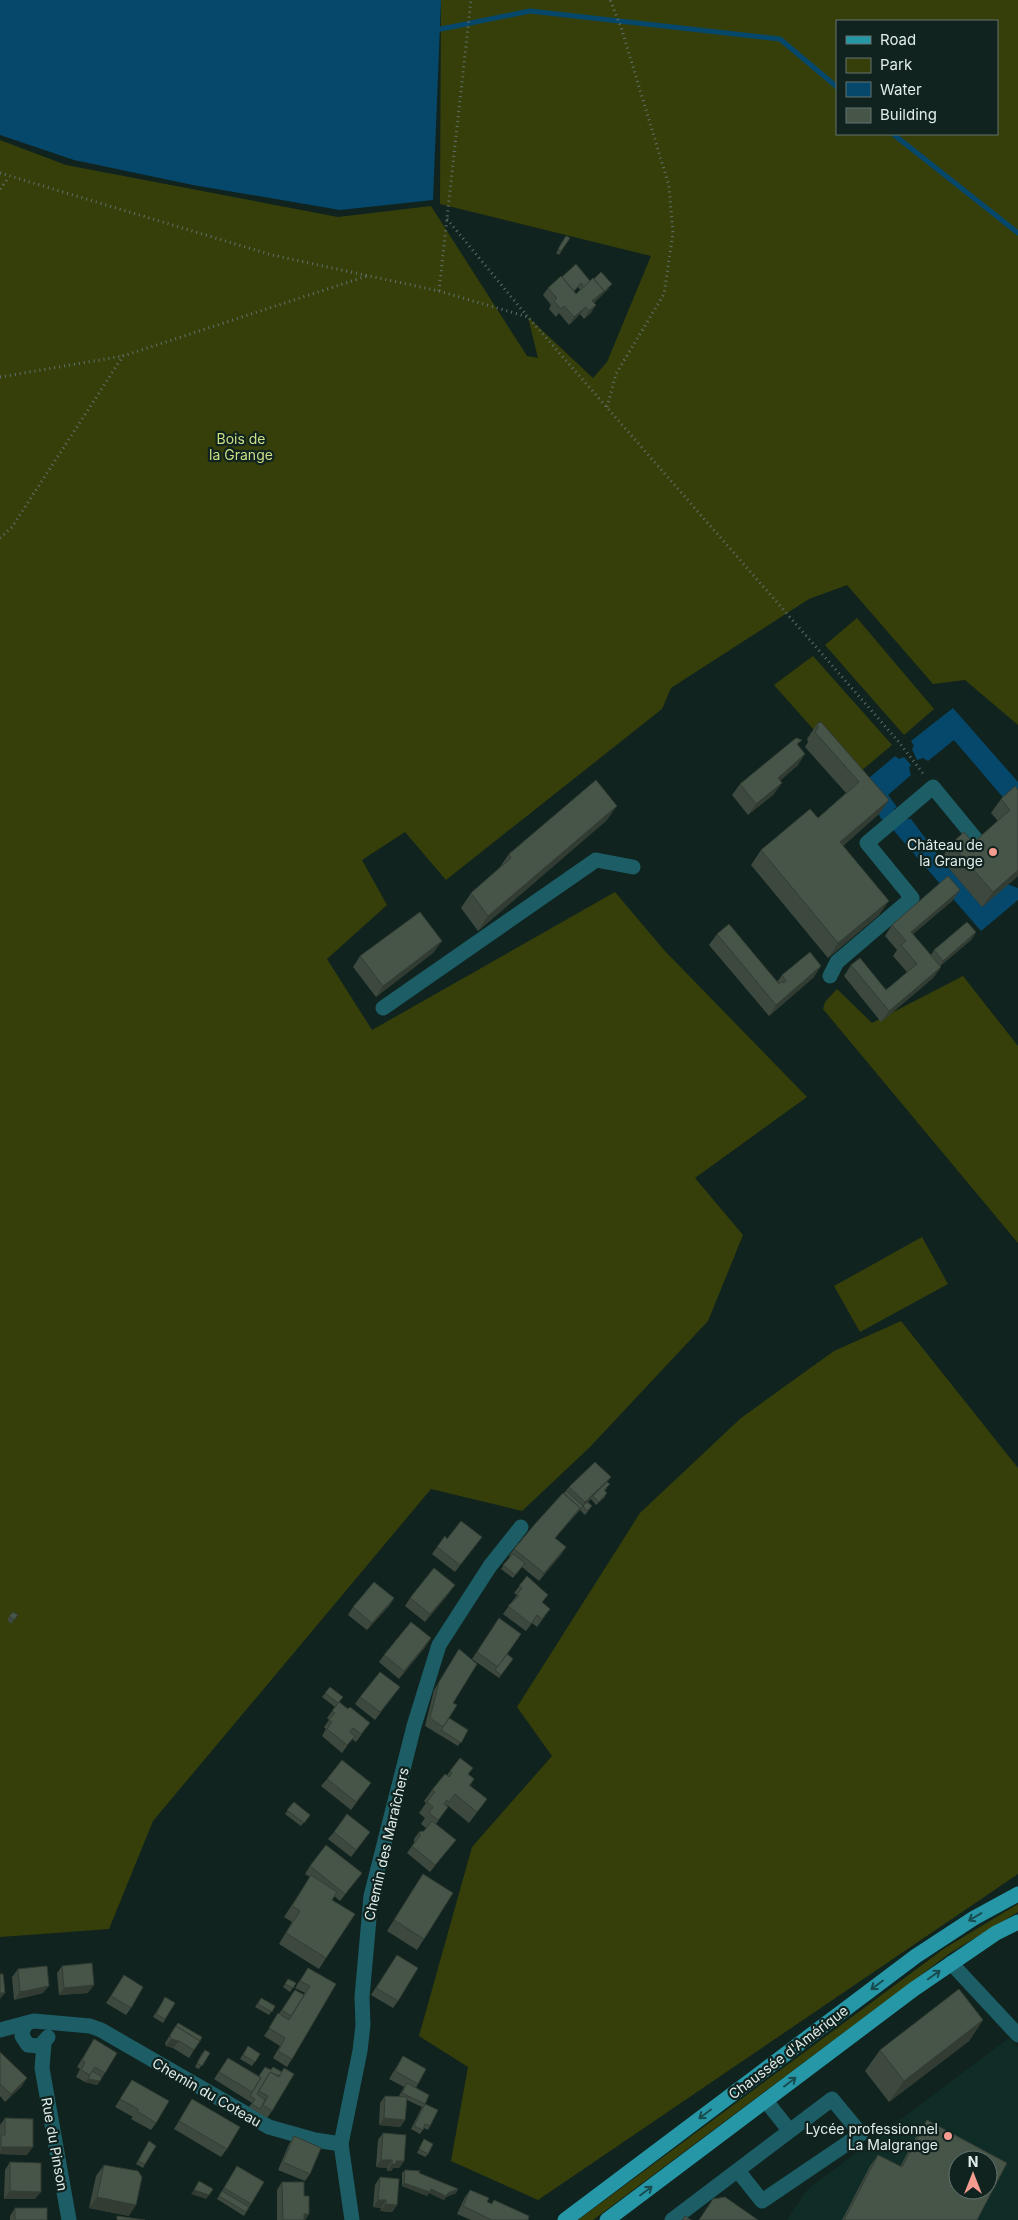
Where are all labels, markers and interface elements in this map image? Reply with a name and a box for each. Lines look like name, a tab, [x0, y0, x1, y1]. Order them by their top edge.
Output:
legend	[836, 20, 998, 135]
text: Road	[880, 30, 916, 49]
text: Park	[880, 55, 913, 74]
text: Water	[880, 80, 922, 99]
text: Building	[880, 105, 937, 124]
park label: Bois de la Grange	[209, 430, 273, 463]
place label: Château de la Grange	[907, 836, 983, 869]
marker: Château de la Grange	[987, 846, 999, 858]
street label: Chemin des Maraîchers	[360, 1766, 412, 1922]
one-way arrow	[969, 1913, 983, 1923]
one-way arrow	[927, 1970, 941, 1980]
one-way arrow	[870, 1980, 884, 1990]
street label: Chaussée d'Amérique	[725, 2001, 851, 2103]
street label: Chemin du Coteau	[150, 2054, 264, 2130]
one-way arrow	[783, 2077, 796, 2088]
street label: Rue du Pinson	[38, 2096, 72, 2192]
one-way arrow	[699, 2109, 712, 2120]
place label: Lycée professionnel La Malgrange	[806, 2120, 938, 2153]
marker: Lycée professionnel La Malgrange	[942, 2130, 954, 2142]
north arrow	[948, 2150, 998, 2200]
text: N	[968, 2153, 978, 2170]
one-way arrow	[639, 2185, 652, 2196]

